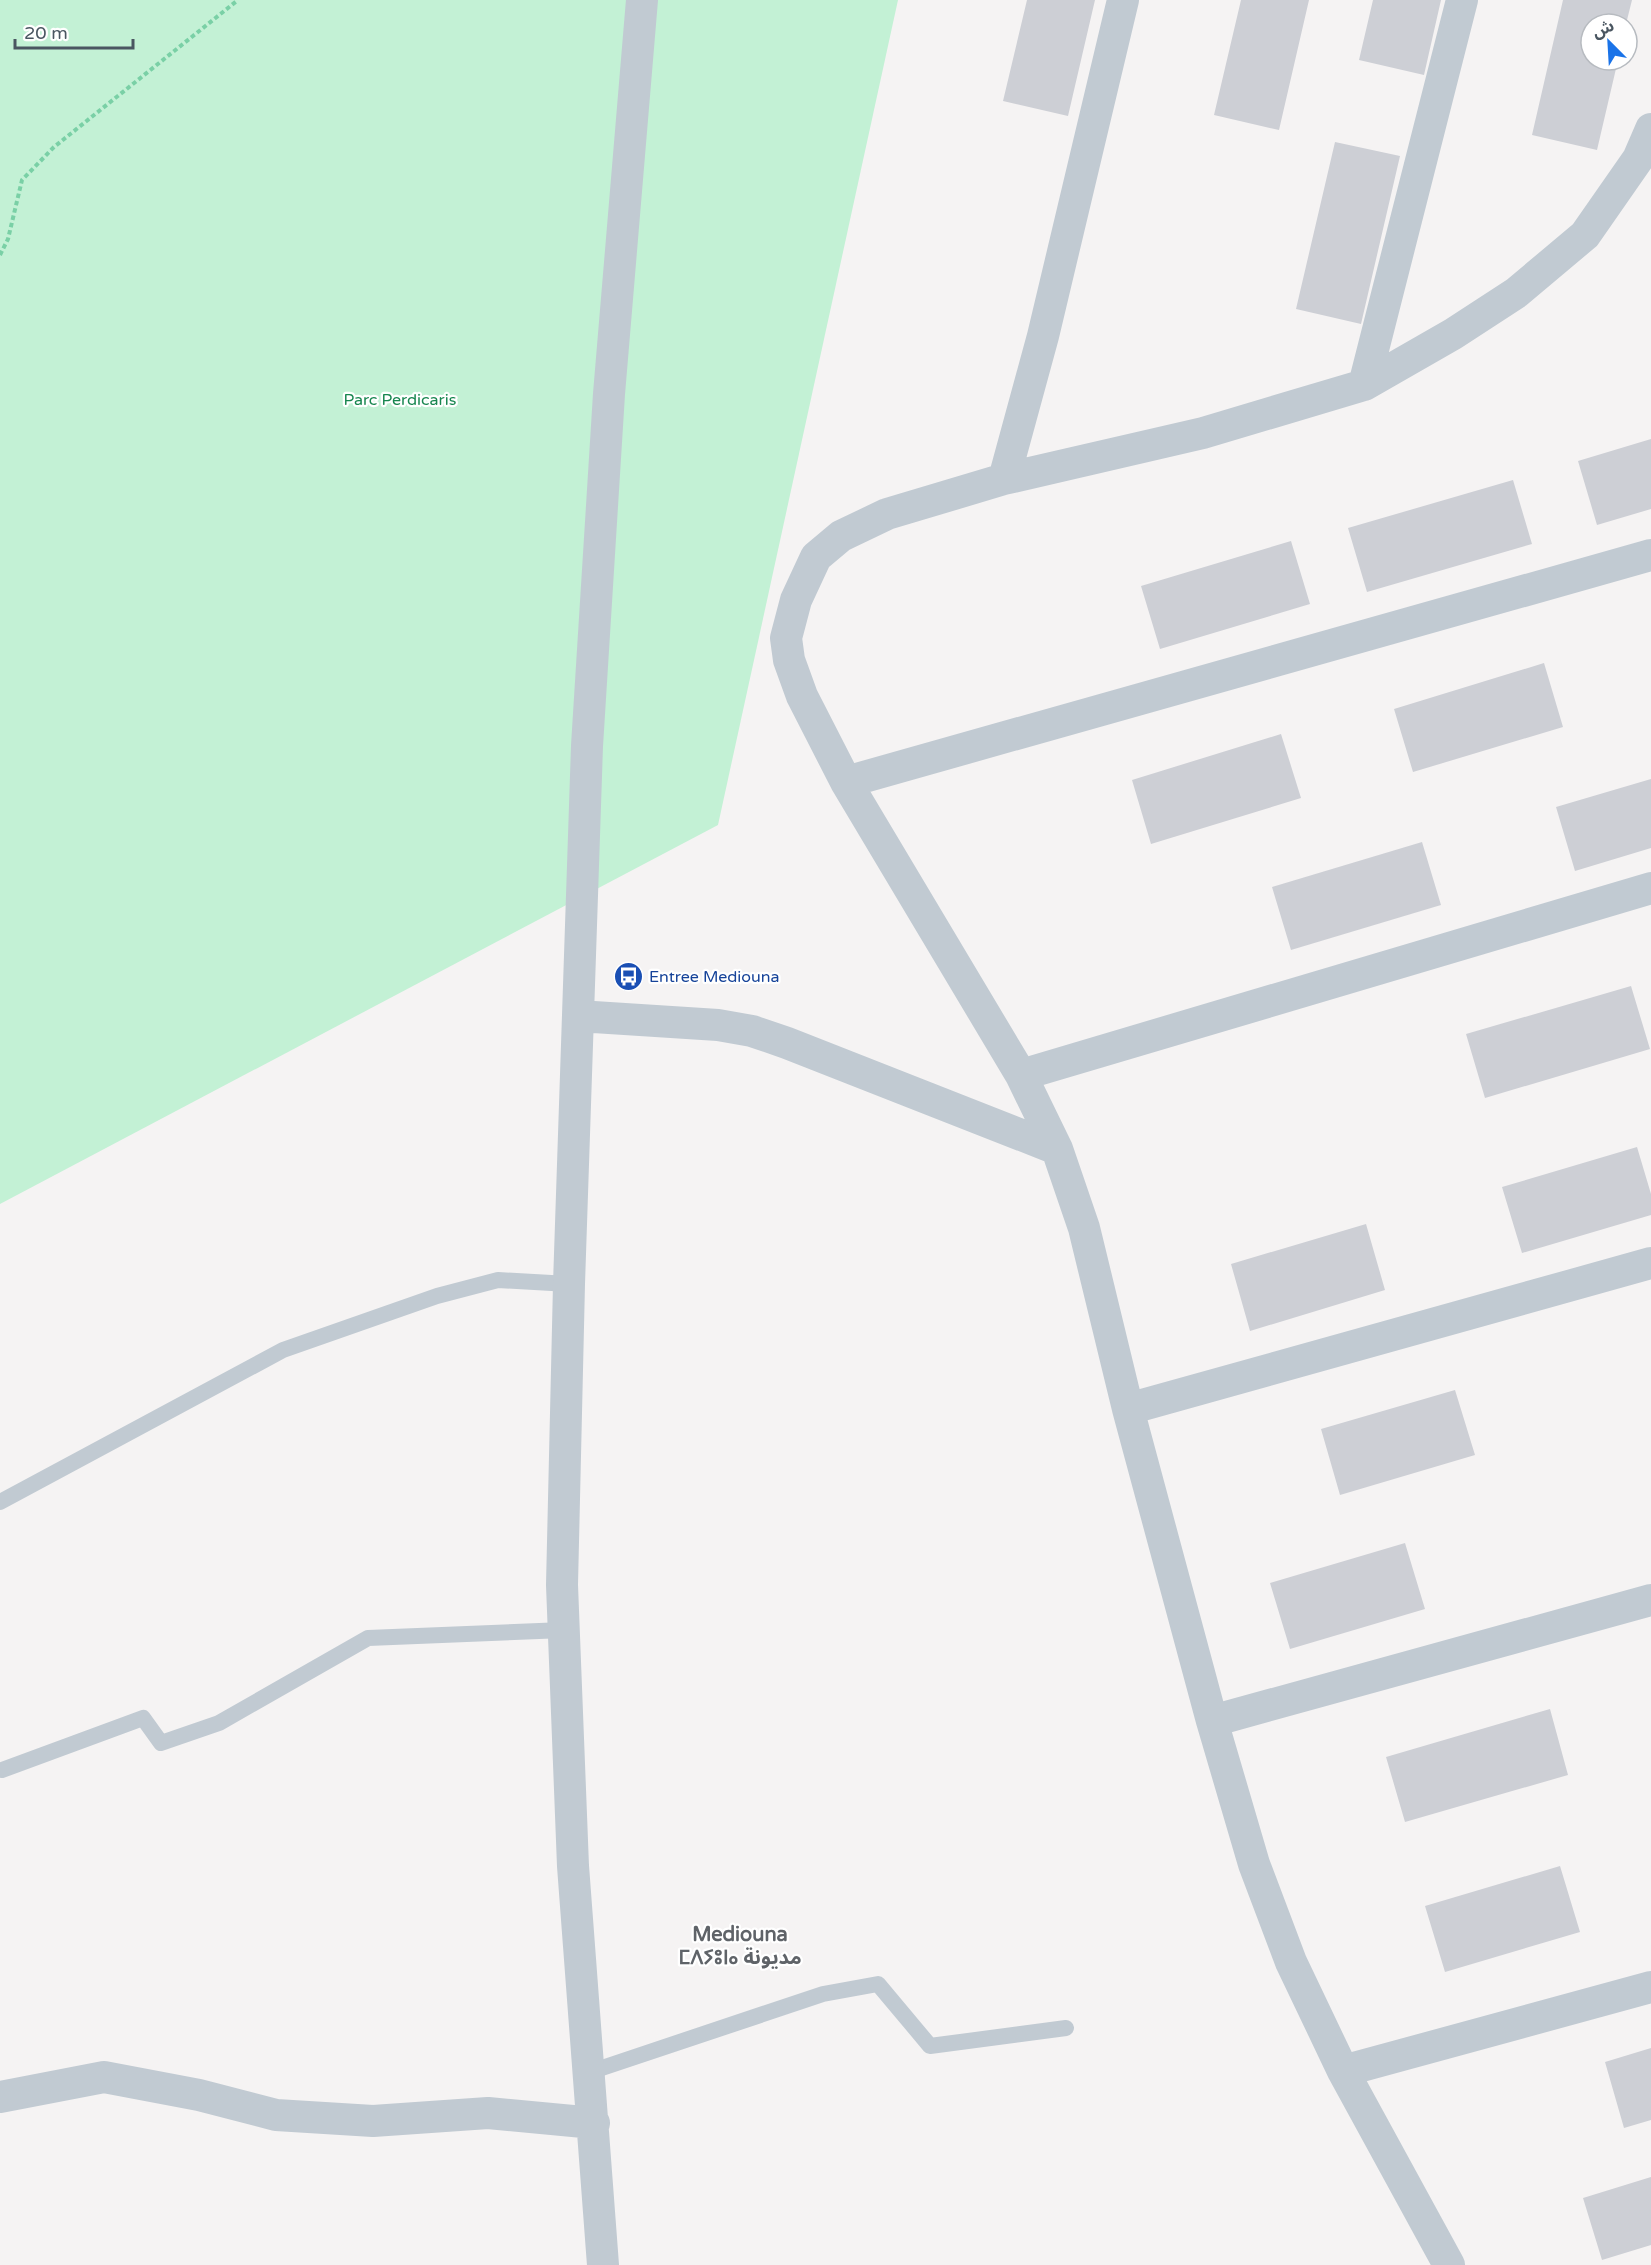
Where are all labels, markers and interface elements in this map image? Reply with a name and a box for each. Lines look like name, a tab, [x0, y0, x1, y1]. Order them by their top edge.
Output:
scale bar	[15, 12, 134, 50]
north arrow	[1579, 12, 1639, 72]
text: ش	[1589, 16, 1617, 43]
text: 20 m	[24, 22, 68, 44]
park label: Parc Perdicaris	[344, 390, 456, 410]
bus stop icon: Entree Mediouna	[612, 961, 644, 993]
place label: Entree Mediouna	[649, 967, 780, 987]
district label: Mediouna ⵎⴷⵢⵓⵏⴰ مديونة	[678, 1923, 802, 1970]

